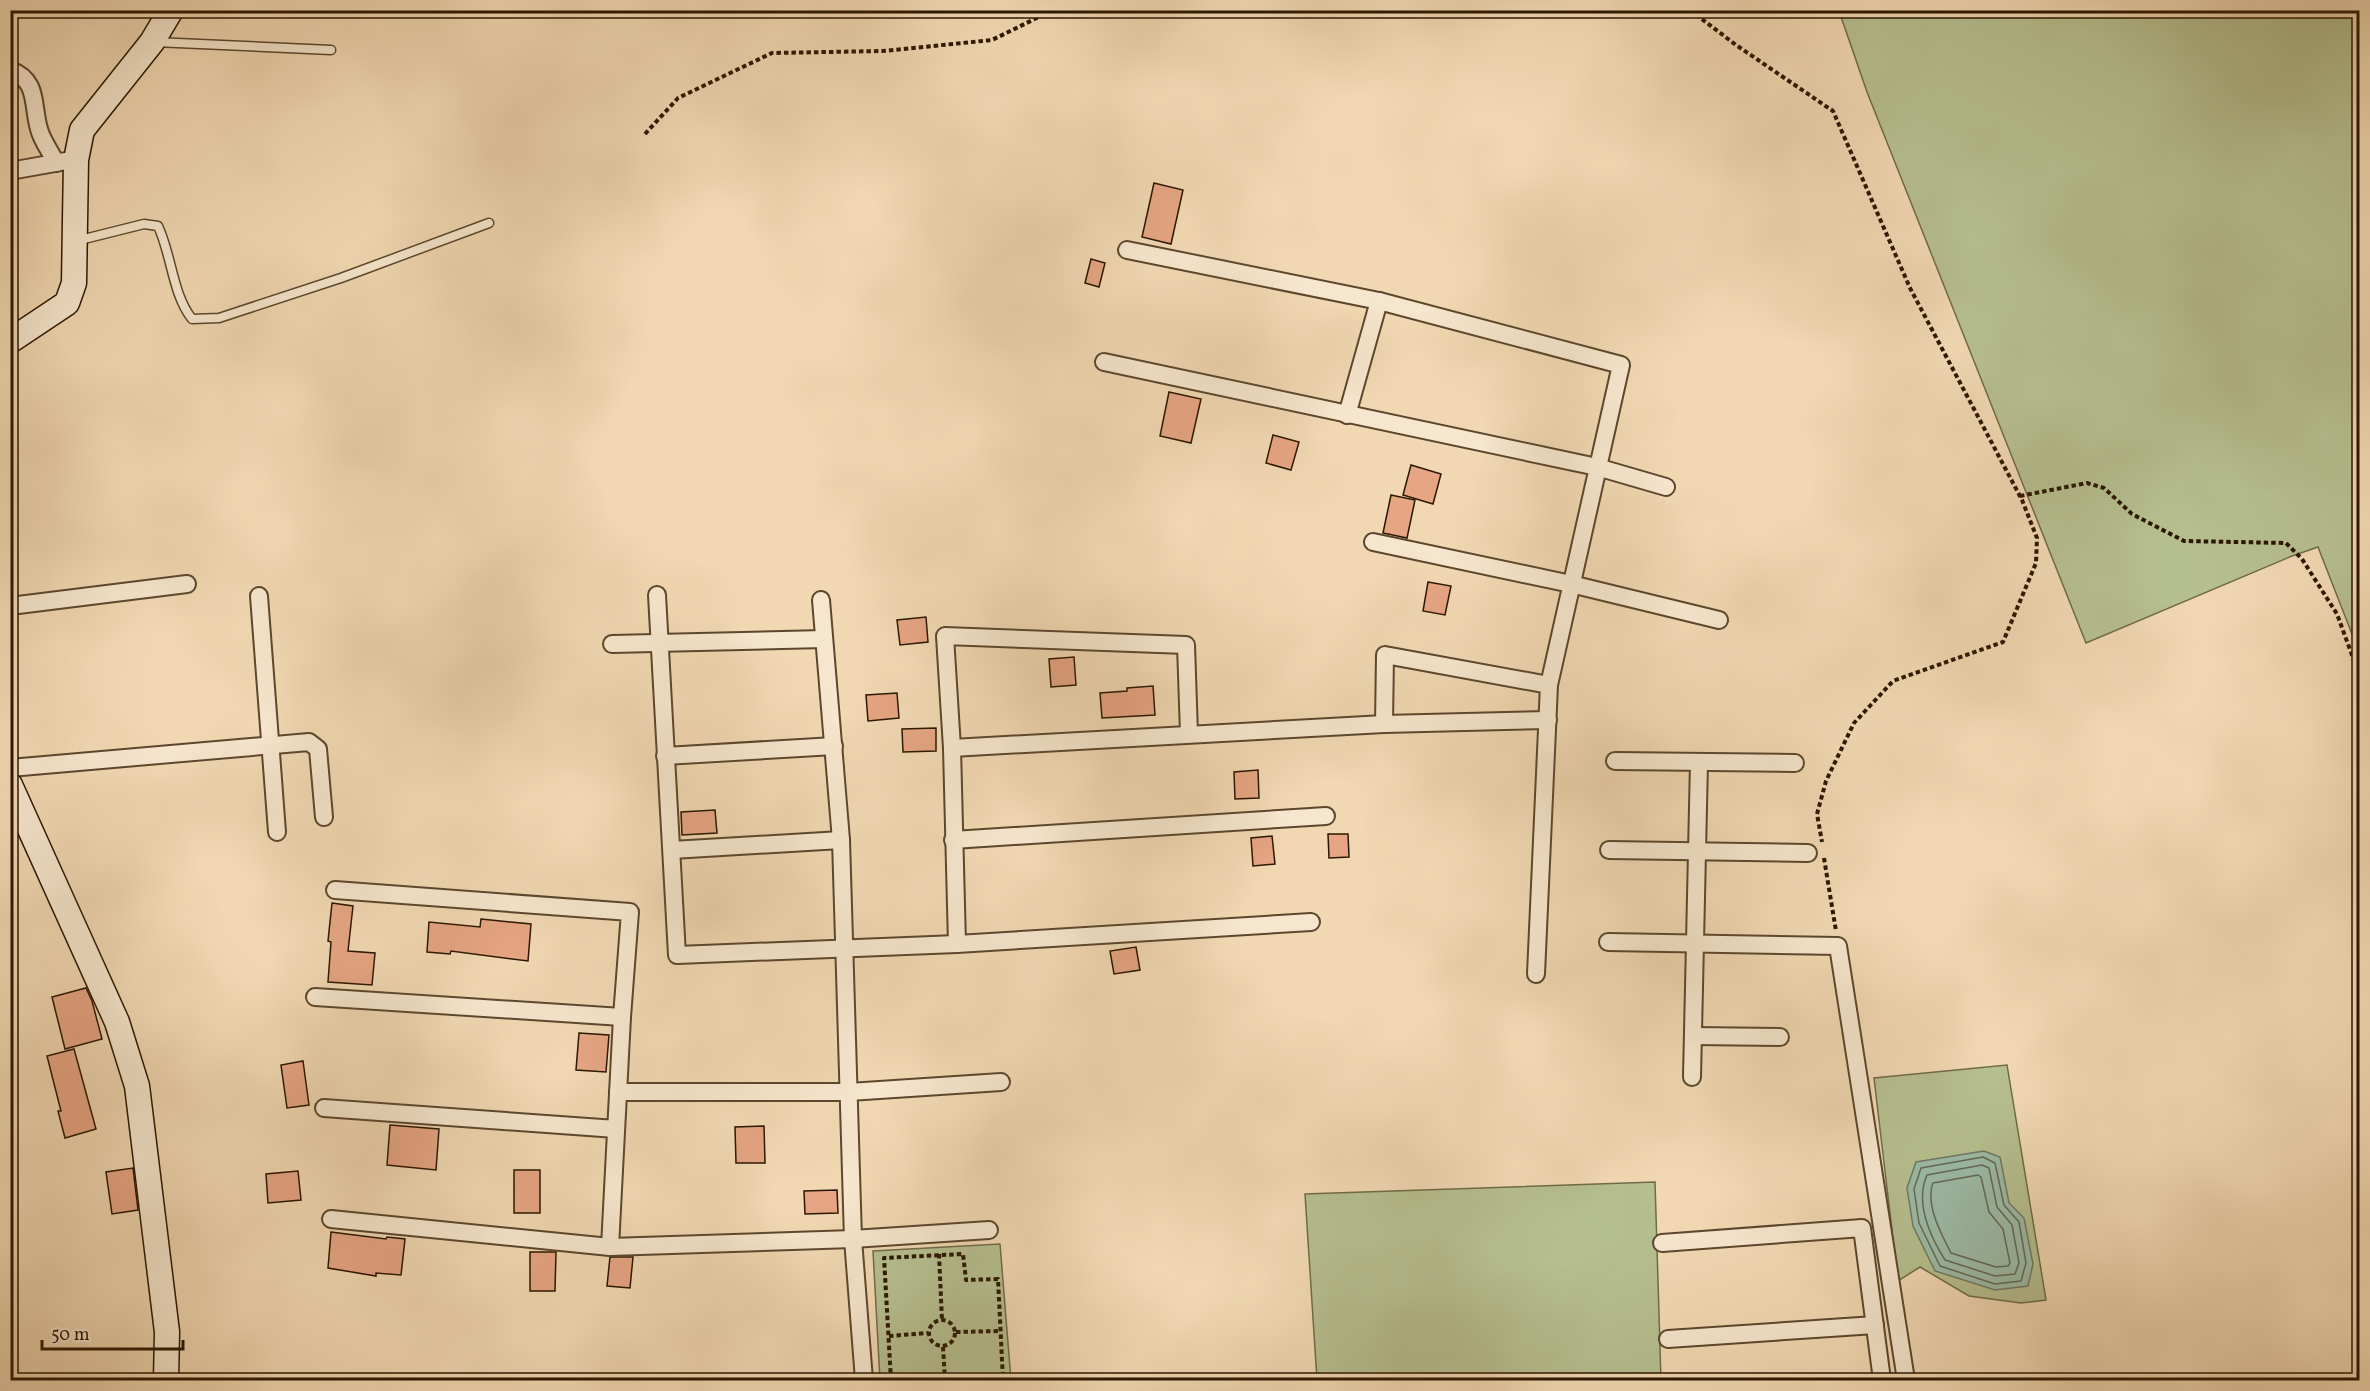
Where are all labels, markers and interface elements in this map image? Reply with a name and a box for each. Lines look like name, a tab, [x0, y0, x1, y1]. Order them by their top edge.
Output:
scale bar	[42, 1313, 183, 1351]
text: 50 m	[51, 1323, 90, 1348]

